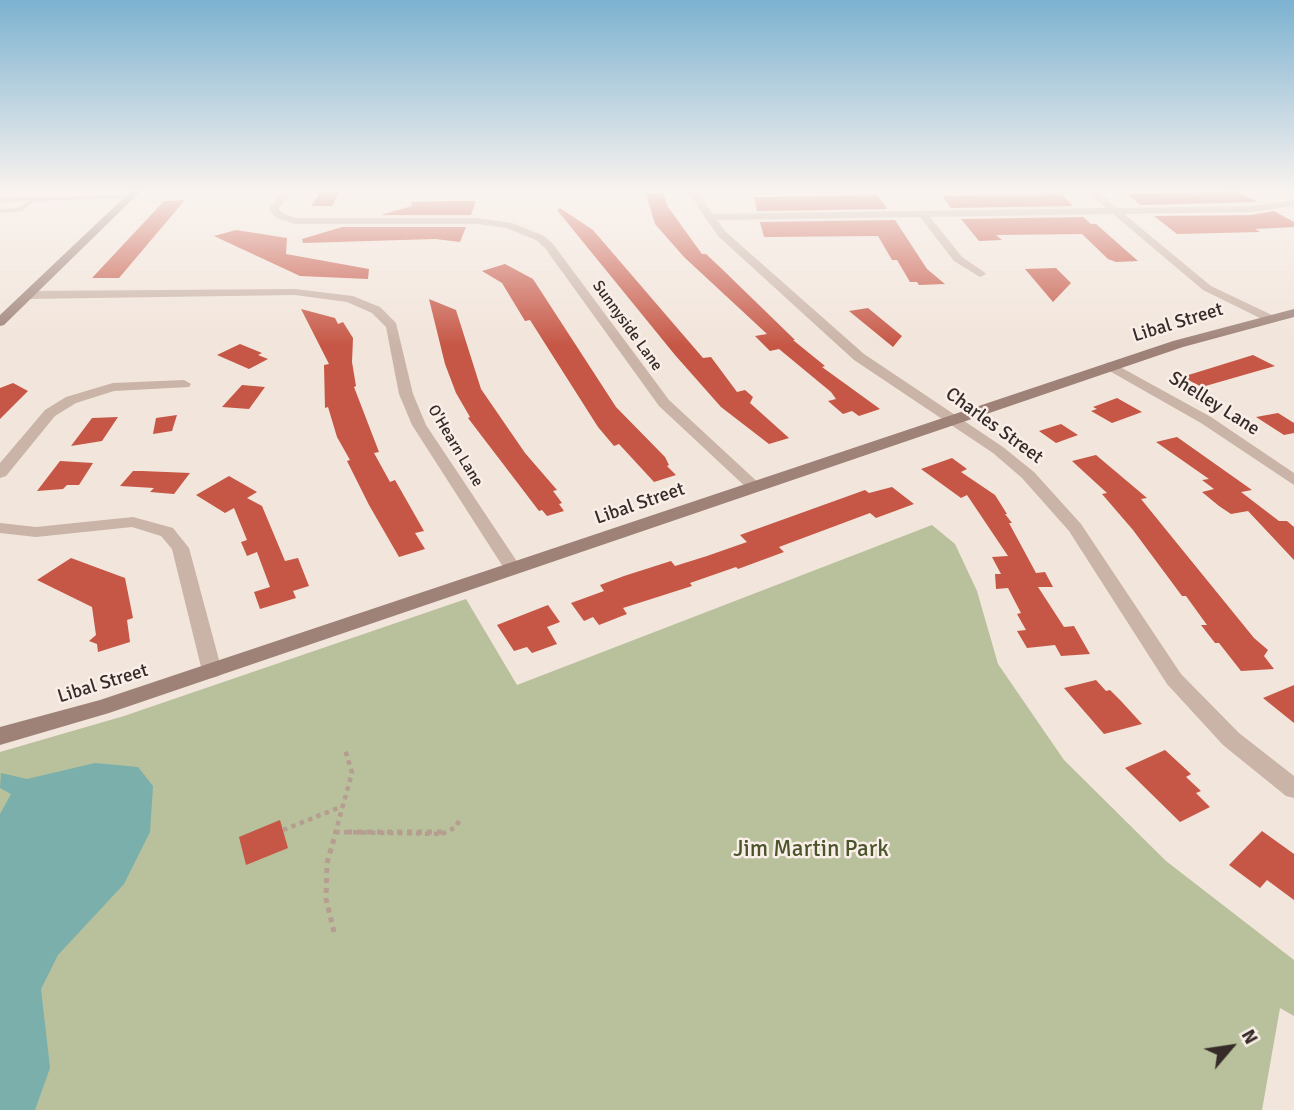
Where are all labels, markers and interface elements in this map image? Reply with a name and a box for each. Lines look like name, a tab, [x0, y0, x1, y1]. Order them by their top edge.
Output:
street label: Sunnyside Lane	[588, 277, 666, 375]
street label: Libal Street	[1130, 298, 1226, 348]
street label: Shelley Lane	[1164, 367, 1264, 441]
street label: Charles Street	[941, 383, 1047, 469]
street label: O'Hearn Lane	[423, 402, 487, 490]
street label: Libal Street	[592, 478, 688, 530]
street label: Libal Street	[55, 659, 151, 709]
park label: Jim Martin Park	[733, 836, 889, 864]
north arrow	[1196, 1012, 1266, 1082]
text: N	[1236, 1025, 1263, 1048]

